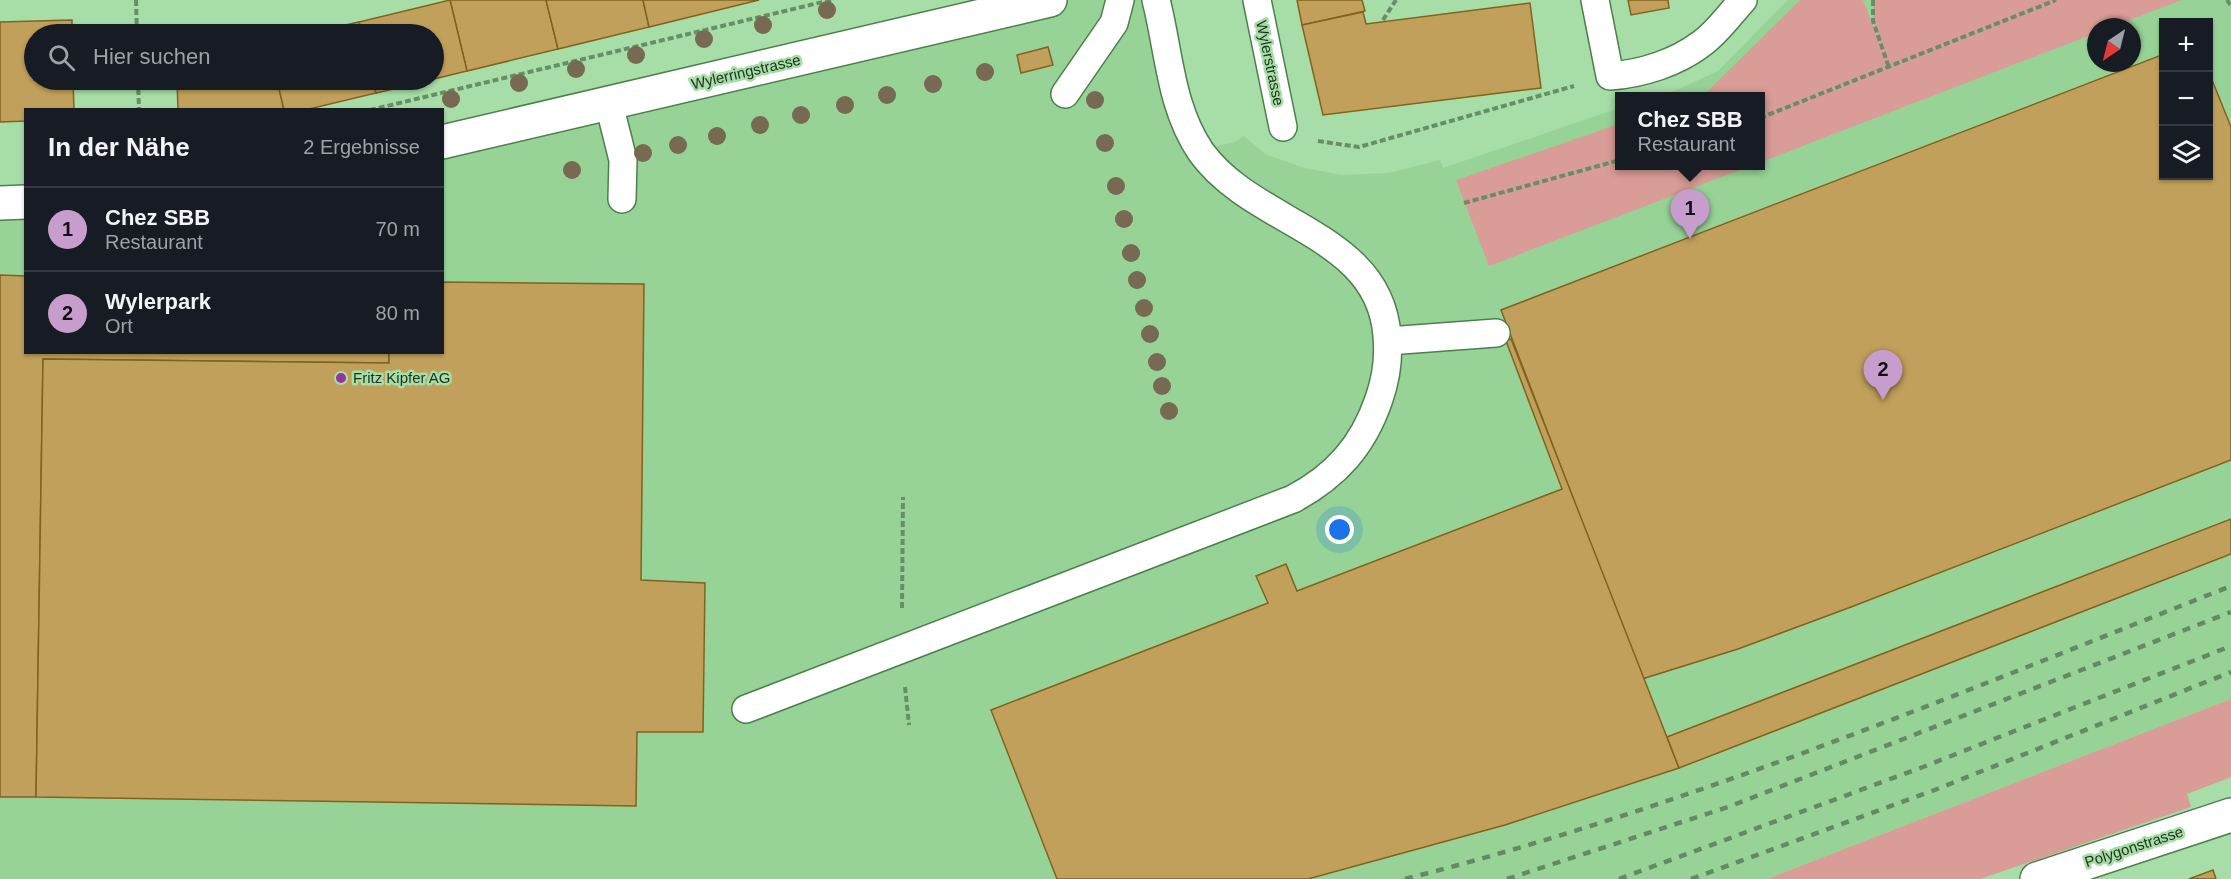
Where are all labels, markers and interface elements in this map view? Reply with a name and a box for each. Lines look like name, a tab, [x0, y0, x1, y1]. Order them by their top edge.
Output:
north arrow	[2087, 18, 2141, 72]
map controls	[2159, 18, 2213, 180]
button: +	[2159, 18, 2213, 72]
street label: Wylerstrasse	[1253, 19, 1288, 107]
search box	[24, 24, 444, 90]
icon: search	[45, 41, 78, 74]
text: Hier suchen	[93, 44, 210, 69]
street label: Wylerringstrasse	[690, 51, 802, 92]
button: −	[2159, 72, 2213, 126]
popup	[1615, 92, 1765, 170]
text: Chez SBB	[1637, 107, 1743, 132]
button: layers	[2159, 126, 2213, 180]
text: In der Nähe	[48, 132, 190, 162]
text: Restaurant	[1637, 133, 1735, 155]
text: 2 Ergebnisse	[303, 136, 420, 158]
pin: 1	[1670, 190, 1710, 239]
text: Chez SBB	[105, 205, 210, 230]
text: 1	[62, 218, 73, 240]
text: 70 m	[376, 218, 420, 240]
text: Restaurant	[105, 231, 203, 253]
text: Wylerpark	[105, 289, 211, 314]
text: 2	[62, 302, 73, 324]
text: 80 m	[376, 302, 420, 324]
text: Ort	[105, 315, 133, 337]
pin: 2	[1864, 350, 1902, 400]
place label: Fritz Kipfer AG	[353, 369, 451, 386]
marker: Fritz Kipfer AG	[334, 371, 348, 385]
your location	[1325, 515, 1354, 544]
street label: Polygonstrasse	[2082, 823, 2185, 870]

